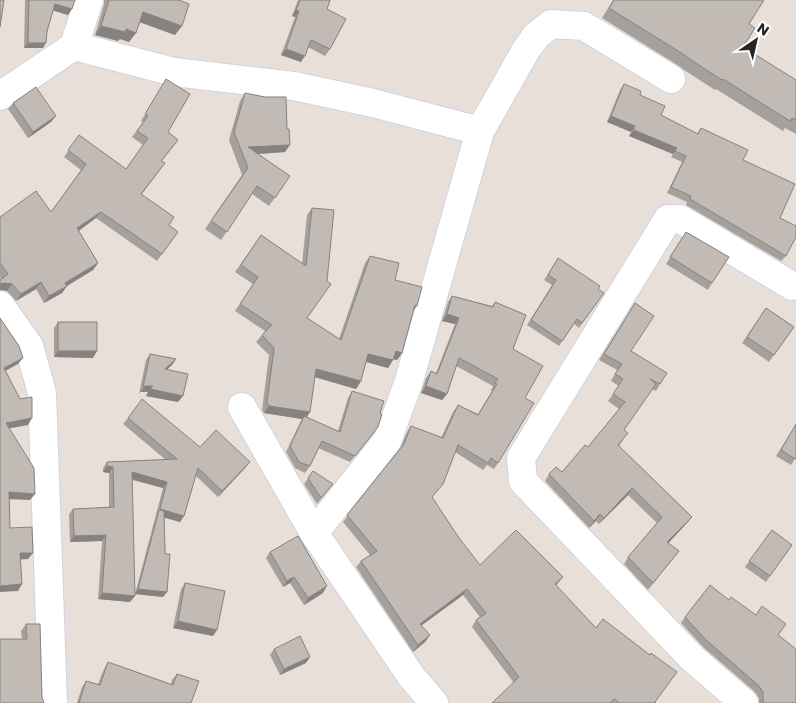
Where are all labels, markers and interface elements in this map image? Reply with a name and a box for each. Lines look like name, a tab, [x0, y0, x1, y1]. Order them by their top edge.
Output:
north arrow	[731, 15, 781, 65]
text: N	[753, 18, 773, 40]

